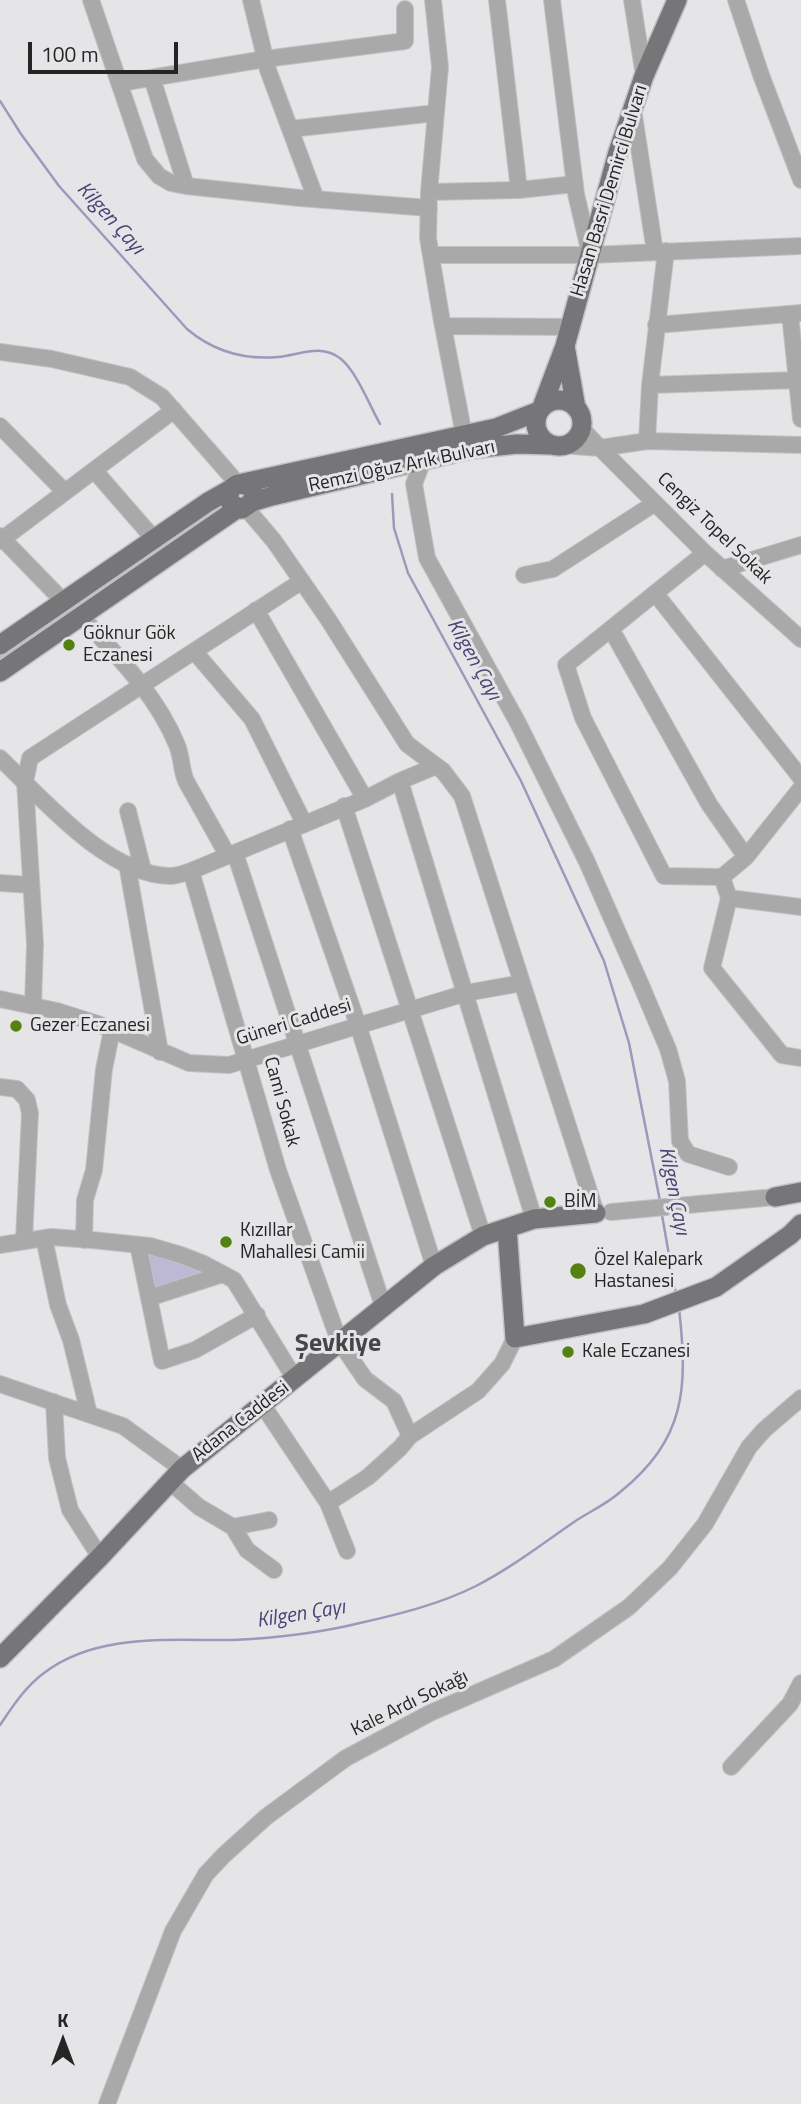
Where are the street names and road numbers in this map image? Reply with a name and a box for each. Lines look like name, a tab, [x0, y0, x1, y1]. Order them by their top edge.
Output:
street label: Hasan Basri Demirci Bulvarı	[567, 82, 653, 300]
street label: Remzi Oğuz Arık Bulvarı	[307, 436, 497, 498]
street label: Cengiz Topel Sokak	[652, 468, 776, 590]
street label: Güneri Caddesi	[234, 995, 354, 1051]
street label: Cami Sokak	[258, 1055, 304, 1149]
street label: Adana Caddesi	[188, 1377, 294, 1467]
street label: Kale Ardı Sokağı	[348, 1666, 472, 1742]

